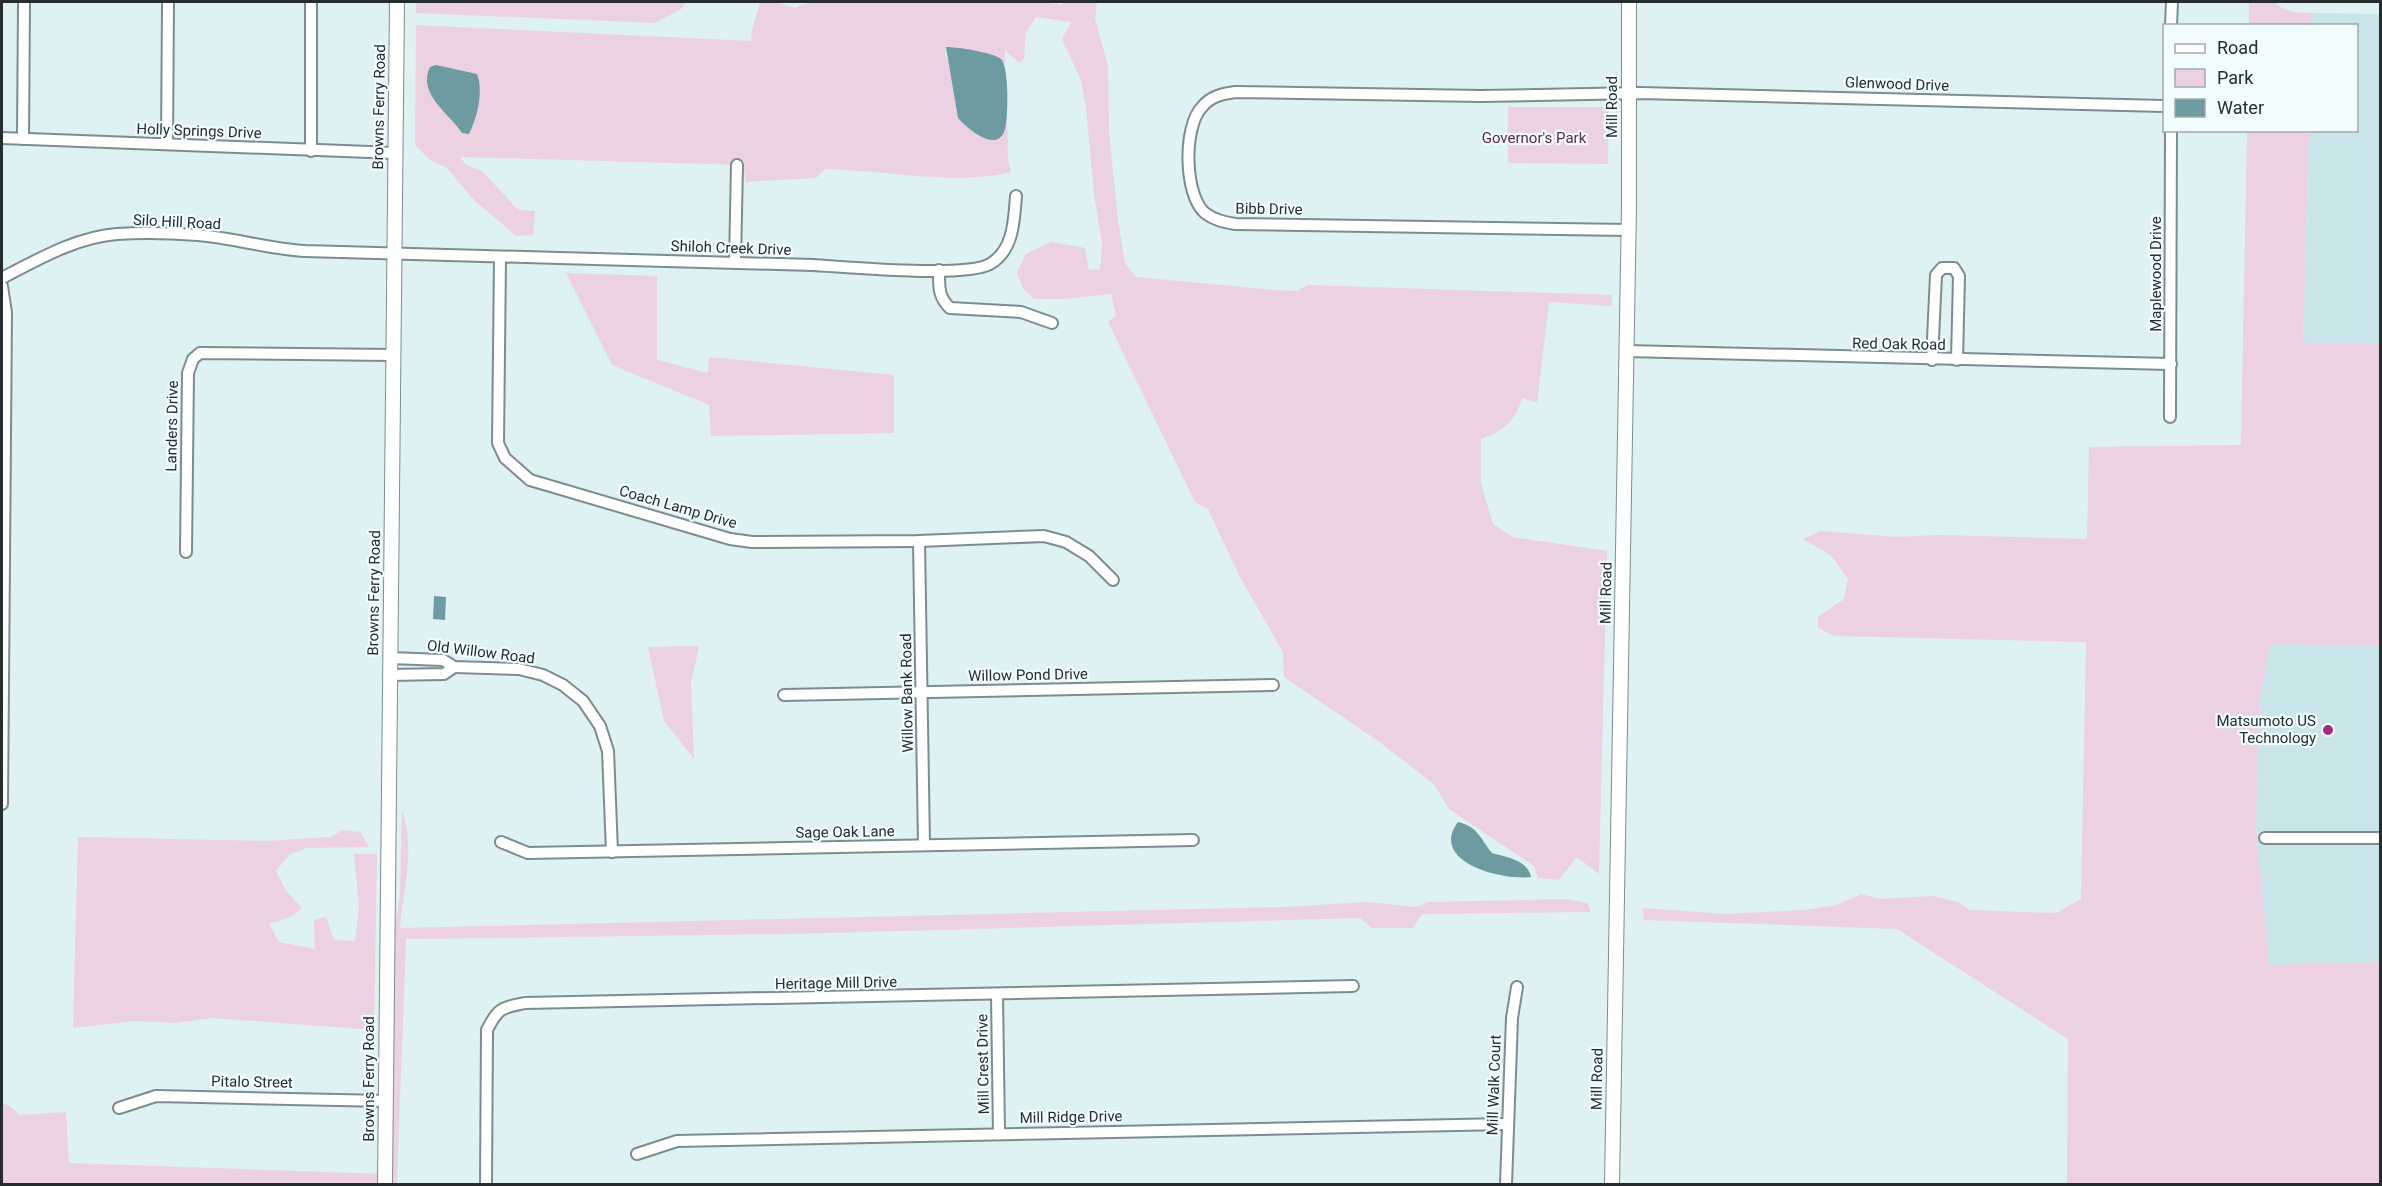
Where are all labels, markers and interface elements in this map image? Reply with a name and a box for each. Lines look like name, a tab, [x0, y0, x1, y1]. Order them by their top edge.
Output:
legend	[2163, 24, 2358, 132]
text: Road	[2217, 37, 2258, 58]
street label: Browns Ferry Road	[369, 44, 389, 170]
text: Park	[2217, 67, 2254, 88]
street label: Glenwood Drive	[1845, 73, 1950, 95]
street label: Mill Road	[1603, 76, 1621, 138]
text: Water	[2217, 97, 2264, 118]
street label: Holly Springs Drive	[136, 120, 262, 142]
park label: Governor's Park	[1482, 129, 1587, 147]
street label: Bibb Drive	[1235, 199, 1303, 219]
street label: Silo Hill Road	[132, 211, 222, 233]
street label: Maplewood Drive	[2147, 216, 2165, 332]
street label: Shiloh Creek Drive	[670, 237, 792, 259]
street label: Red Oak Road	[1852, 334, 1946, 354]
street label: Landers Drive	[162, 380, 182, 472]
street label: Coach Lamp Drive	[617, 482, 739, 532]
street label: Browns Ferry Road	[364, 530, 384, 656]
street label: Mill Road	[1596, 562, 1616, 624]
street label: Willow Bank Road	[897, 633, 917, 753]
street label: Old Willow Road	[426, 636, 536, 668]
street label: Willow Pond Drive	[968, 665, 1088, 685]
place label: Matsumoto US Technology	[2216, 712, 2316, 747]
marker: Matsumoto US Technology	[2321, 723, 2335, 737]
street label: Sage Oak Lane	[795, 822, 895, 842]
street label: Heritage Mill Drive	[775, 973, 897, 993]
street label: Mill Crest Drive	[973, 1014, 993, 1114]
street label: Browns Ferry Road	[360, 1016, 378, 1142]
street label: Mill Walk Court	[1483, 1034, 1505, 1136]
street label: Mill Road	[1587, 1048, 1607, 1110]
street label: Pitalo Street	[211, 1072, 293, 1092]
street label: Mill Ridge Drive	[1019, 1107, 1123, 1127]

